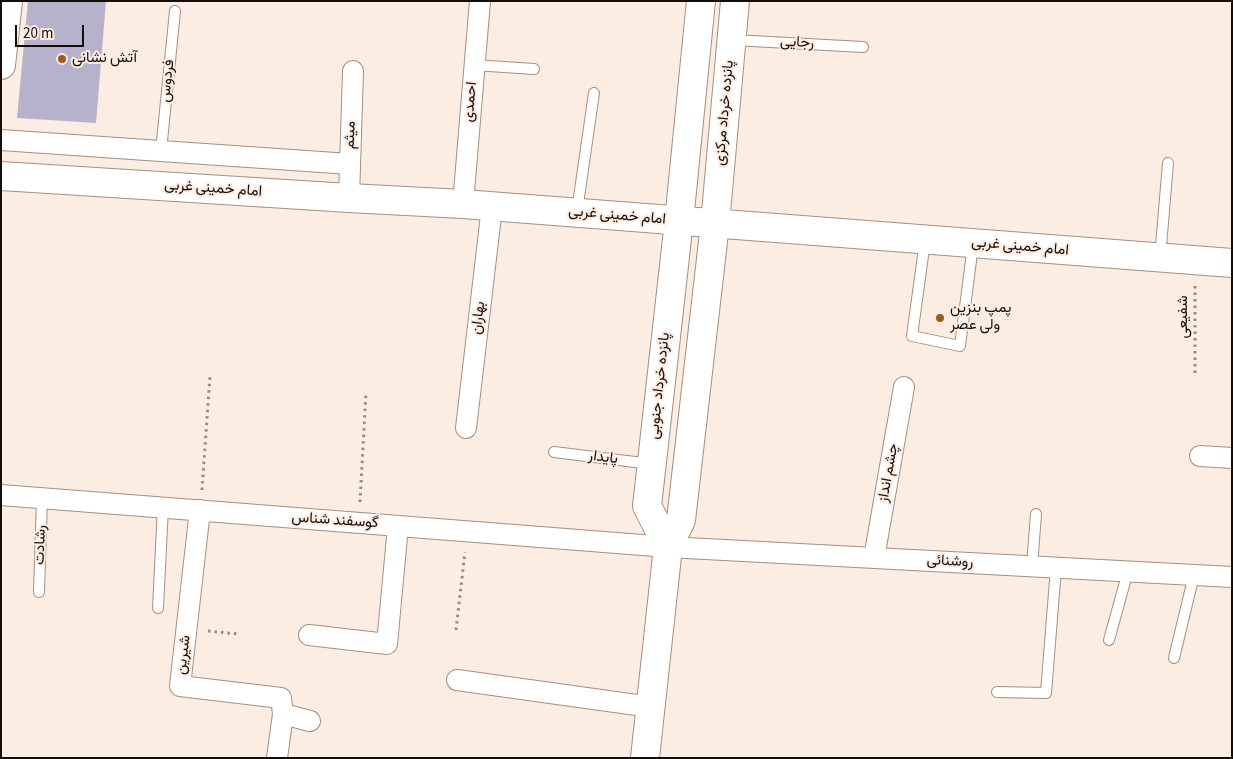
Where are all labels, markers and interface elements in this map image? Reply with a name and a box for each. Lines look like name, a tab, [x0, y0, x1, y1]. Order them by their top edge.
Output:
scale bar	[18, 15, 86, 47]
text: 20 m	[23, 23, 53, 44]
street label: رجایی	[779, 33, 815, 53]
place label: آتش نشانی	[72, 50, 137, 68]
marker: آتش نشانی	[56, 53, 68, 65]
street label: فردوس	[157, 59, 179, 103]
street label: پانزده خرداد مرکزی	[711, 60, 739, 166]
street label: احمدی	[460, 81, 482, 123]
street label: میثم	[342, 121, 360, 149]
street label: امام خمینی غربی	[163, 177, 263, 201]
street label: امام خمینی غربی	[567, 203, 667, 229]
street label: امام خمینی غربی	[970, 234, 1070, 260]
street label: شفیعی	[1175, 295, 1193, 339]
street label: بهاران	[468, 300, 490, 336]
place label: پمپ بنزین ولی عصر	[950, 300, 1011, 335]
marker: پمپ بنزین ولی عصر	[934, 312, 946, 324]
street label: پانزده خرداد جنوبی	[645, 332, 675, 440]
street label: چشم انداز	[875, 442, 903, 504]
street label: پایدار	[587, 447, 619, 469]
street label: گوسفند شناس	[291, 509, 379, 533]
street label: رشادت	[31, 525, 51, 565]
street label: روشنائی	[926, 552, 974, 572]
street label: شیرین	[173, 634, 195, 676]

